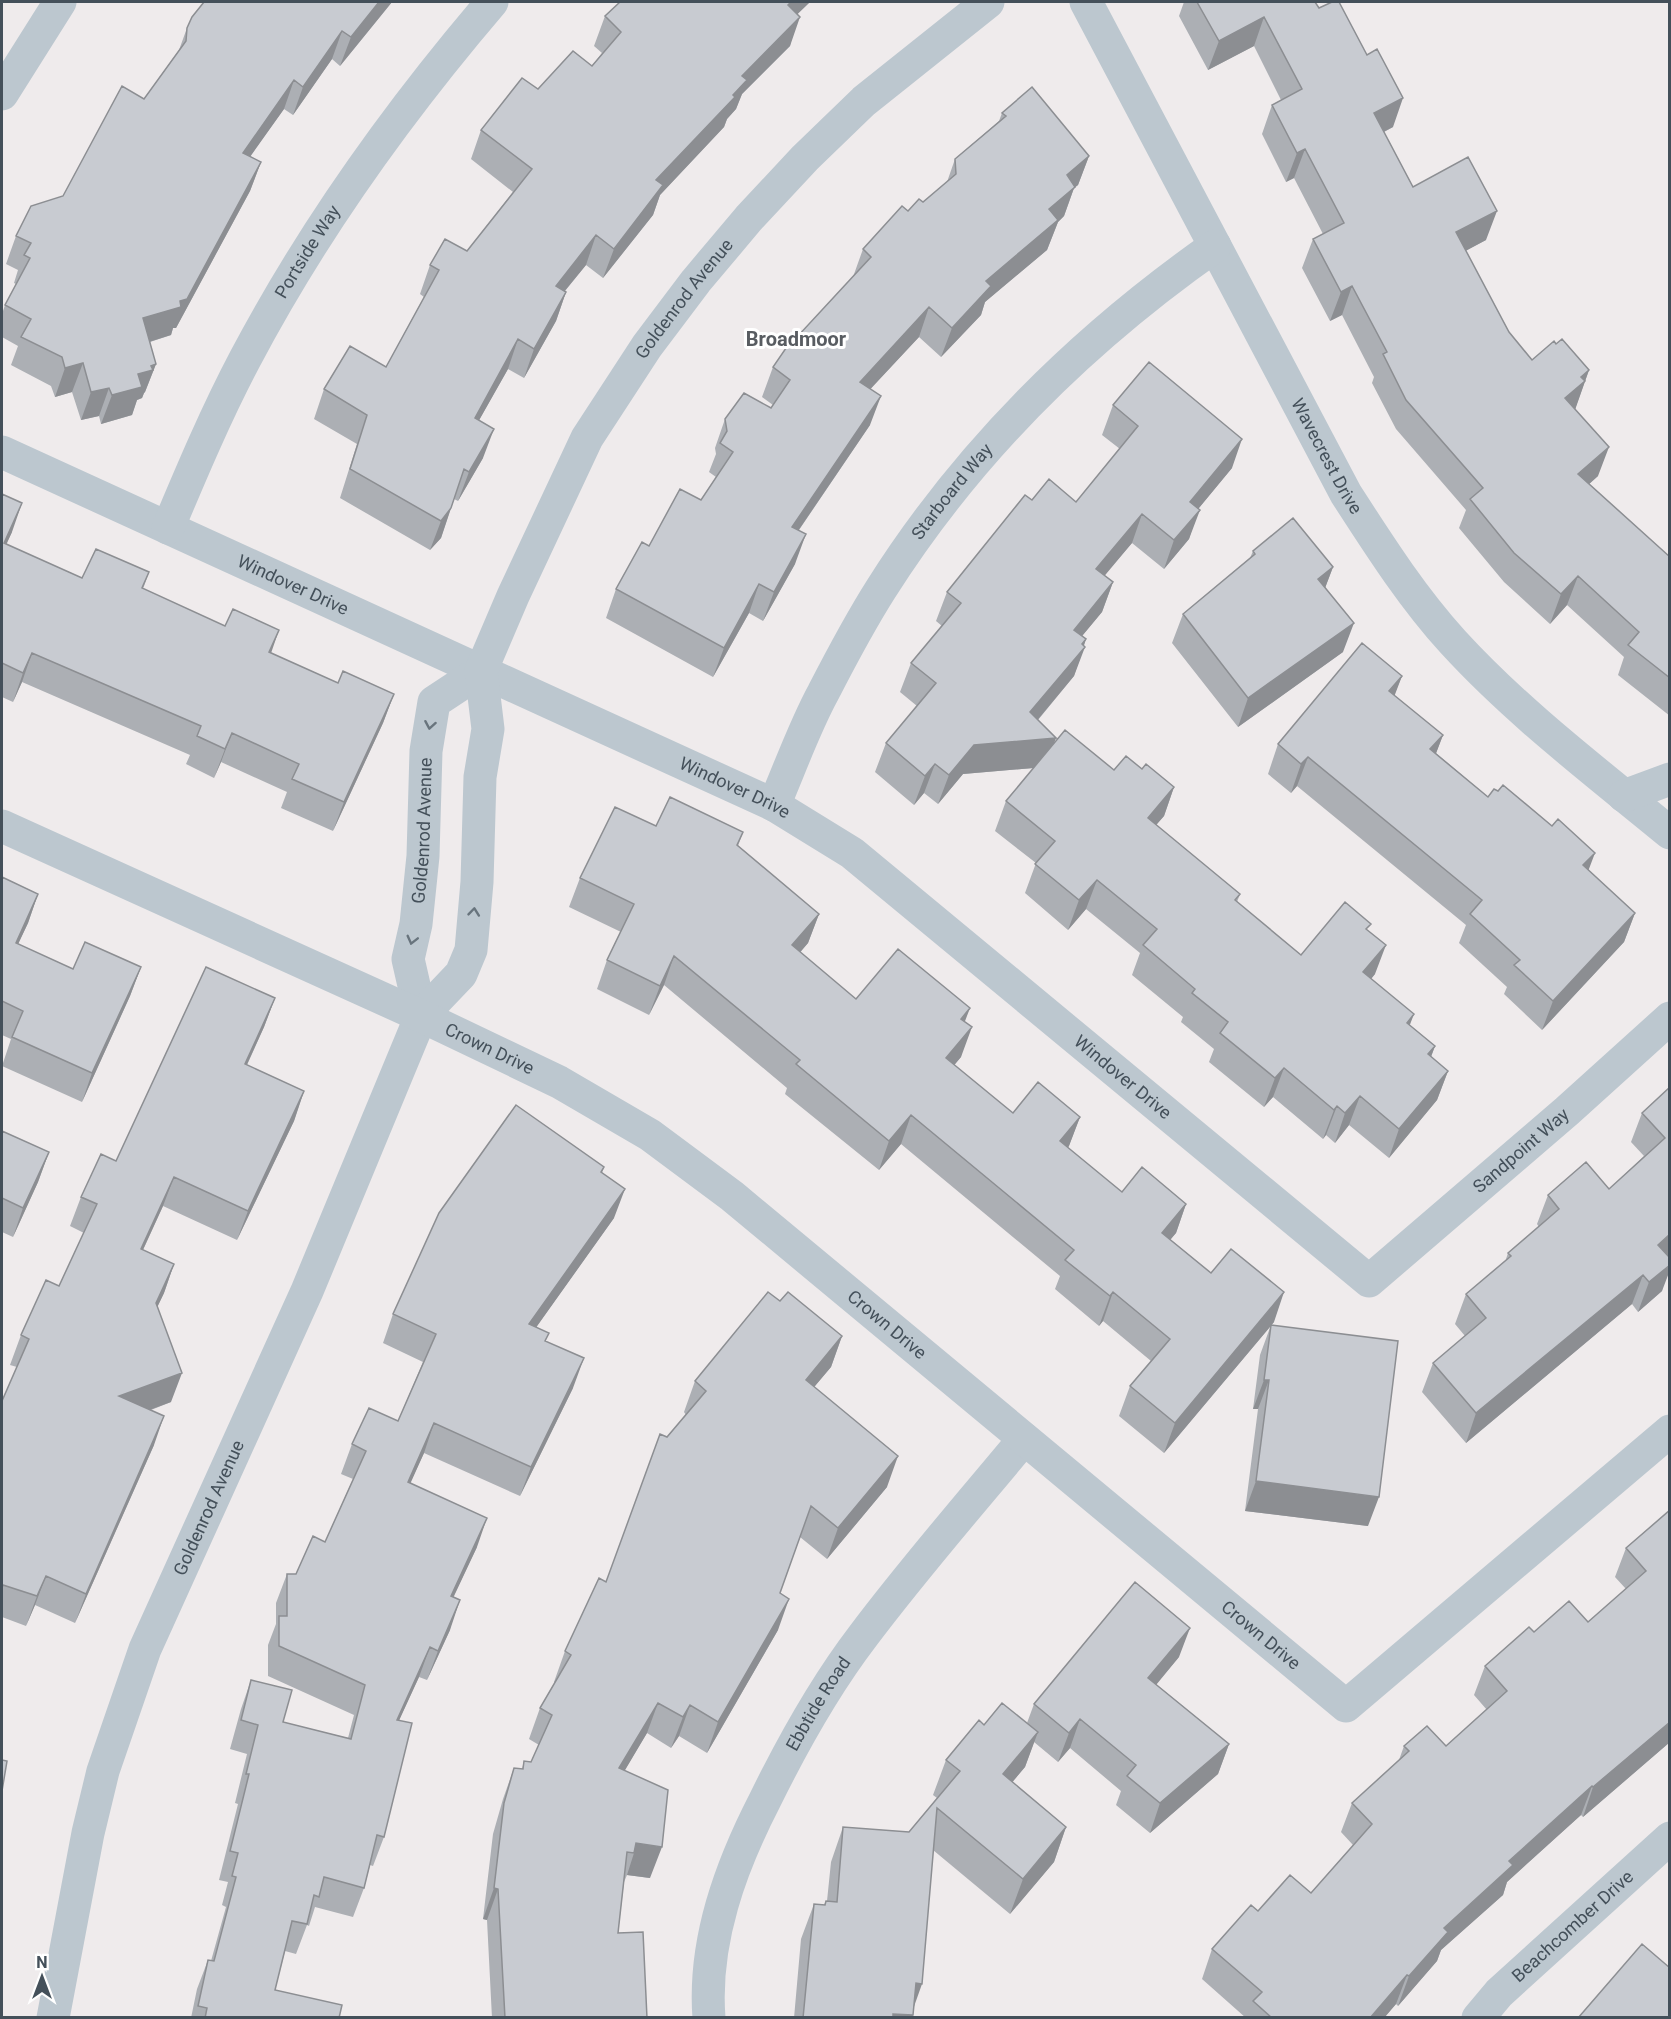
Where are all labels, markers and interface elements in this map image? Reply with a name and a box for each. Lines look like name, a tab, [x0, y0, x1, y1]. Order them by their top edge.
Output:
street label: Portside Way	[270, 201, 344, 302]
street label: Goldenrod Avenue	[631, 234, 737, 362]
district label: Broadmoor	[746, 327, 847, 351]
street label: Wavecrest Drive	[1287, 394, 1367, 518]
street label: Starboard Way	[907, 439, 997, 543]
street label: Windover Drive	[234, 550, 352, 619]
one-way arrow	[424, 719, 437, 729]
street label: Windover Drive	[676, 752, 794, 822]
street label: Goldenrod Avenue	[407, 757, 436, 905]
one-way arrow	[467, 908, 480, 917]
one-way arrow	[407, 934, 420, 944]
street label: Crown Drive	[442, 1018, 538, 1079]
street label: Windover Drive	[1070, 1030, 1176, 1123]
street label: Sandpoint Way	[1468, 1103, 1573, 1197]
street label: Crown Drive	[844, 1285, 931, 1363]
street label: Goldenrod Avenue	[169, 1437, 248, 1579]
street label: Crown Drive	[1217, 1596, 1305, 1674]
street label: Ebbtide Road	[781, 1653, 855, 1754]
street label: Beachcomber Drive	[1507, 1866, 1637, 1986]
north arrow	[12, 1947, 72, 2007]
text: N	[36, 1953, 48, 1972]

